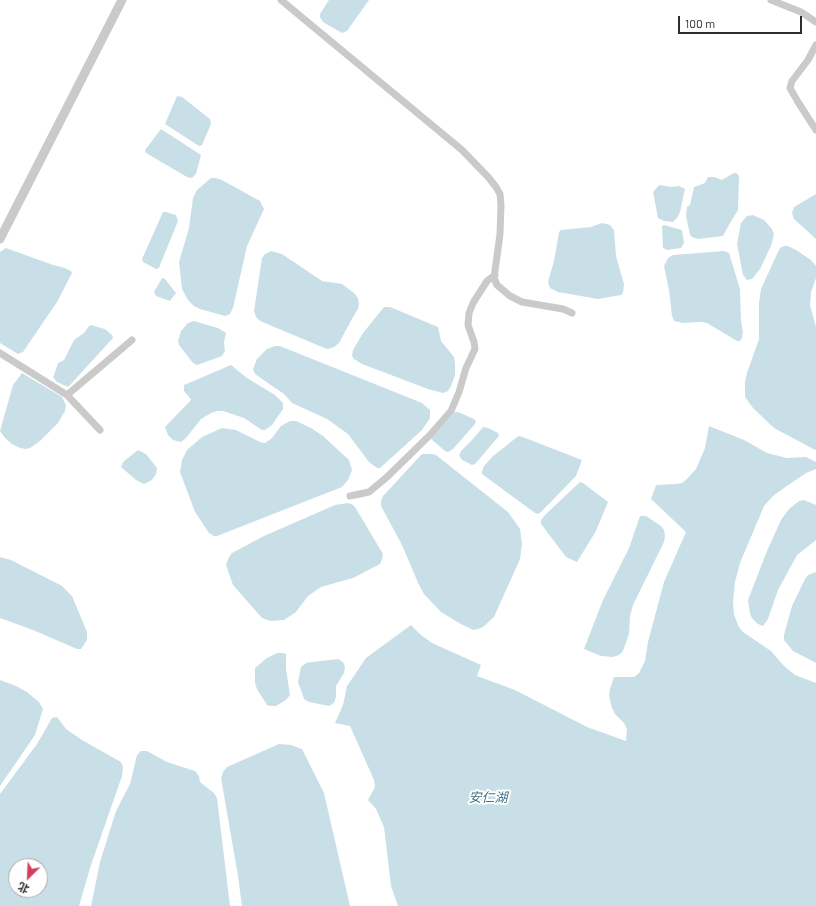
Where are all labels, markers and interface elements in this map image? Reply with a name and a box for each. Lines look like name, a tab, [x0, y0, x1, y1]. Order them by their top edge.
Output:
scale bar	[680, 8, 804, 34]
text: 100 m	[685, 16, 715, 30]
water label: 安仁湖	[469, 790, 507, 806]
north arrow	[8, 858, 48, 898]
text: 北	[16, 880, 31, 897]

